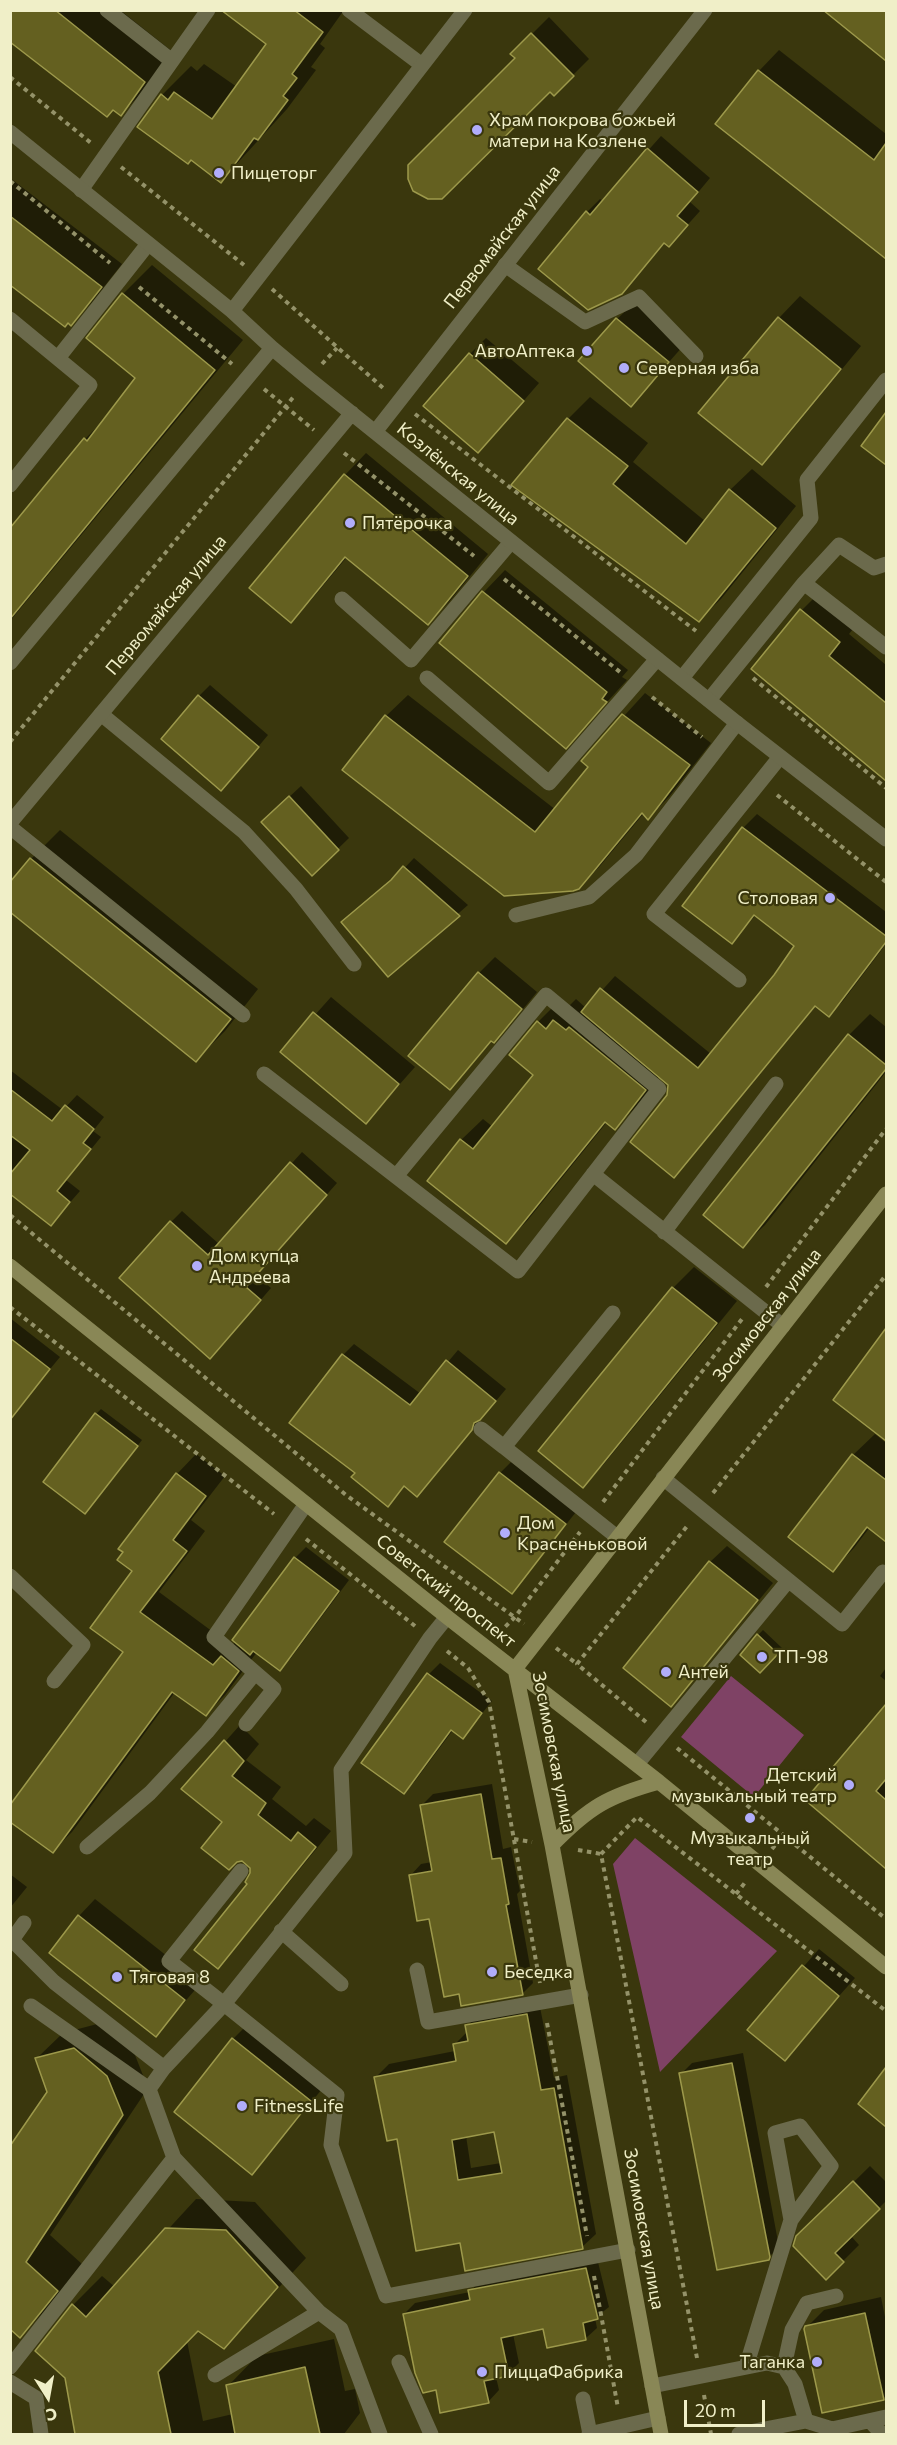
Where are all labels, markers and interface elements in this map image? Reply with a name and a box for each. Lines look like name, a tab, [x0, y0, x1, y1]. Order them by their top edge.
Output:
place label: Храм покрова божьей матери на Козлене	[489, 109, 676, 152]
marker: Храм покрова божьей матери на Козлене	[470, 123, 484, 137]
street label: Первомайская улица	[439, 161, 565, 313]
place label: Пищеторг	[231, 162, 317, 184]
marker: Пищеторг	[212, 166, 226, 180]
place label: АвтоАптека	[474, 340, 575, 362]
marker: АвтоАптека	[580, 344, 594, 358]
place label: Северная изба	[636, 357, 759, 379]
marker: Северная изба	[617, 361, 631, 375]
street label: Козлёнская улица	[393, 418, 523, 530]
place label: Пятёрочка	[362, 512, 453, 534]
marker: Пятёрочка	[343, 516, 357, 530]
street label: Первомайская улица	[101, 531, 231, 679]
place label: Столовая	[737, 887, 818, 909]
marker: Столовая	[823, 891, 837, 905]
street label: Зосимовская улица	[708, 1244, 826, 1386]
place label: Дом купца Андреева	[209, 1245, 299, 1288]
marker: Дом купца Андреева	[190, 1259, 204, 1273]
place label: Дом Красненьковой	[517, 1512, 648, 1555]
marker: Дом Красненьковой	[498, 1526, 512, 1540]
street label: Советский проспект	[372, 1530, 520, 1652]
place label: ТП-98	[774, 1646, 828, 1668]
marker: ТП-98	[755, 1650, 769, 1664]
place label: Антей	[678, 1661, 729, 1683]
marker: Антей	[659, 1665, 673, 1679]
street label: Зосимовская улица	[528, 1670, 580, 1834]
place label: Детский музыкальный театр	[671, 1764, 837, 1806]
marker: Детский музыкальный театр	[842, 1778, 856, 1792]
marker: Музыкальный театр	[743, 1811, 757, 1825]
place label: Музыкальный театр	[690, 1827, 810, 1870]
place label: Беседка	[504, 1961, 573, 1983]
marker: Беседка	[485, 1965, 499, 1979]
place label: Тяговая 8	[129, 1966, 210, 1988]
marker: Тяговая 8	[110, 1970, 124, 1984]
place label: FitnessLife	[254, 2095, 344, 2117]
marker: FitnessLife	[235, 2099, 249, 2113]
street label: Зосимовская улица	[619, 2147, 669, 2311]
place label: Таганка	[739, 2351, 805, 2373]
marker: Таганка	[810, 2355, 824, 2369]
place label: ПиццаФабрика	[494, 2361, 623, 2383]
marker: ПиццаФабрика	[475, 2365, 489, 2379]
north arrow	[18, 2367, 78, 2427]
scale bar	[687, 2388, 768, 2426]
text: 20 m	[695, 2399, 736, 2421]
text: С	[44, 2405, 59, 2426]

